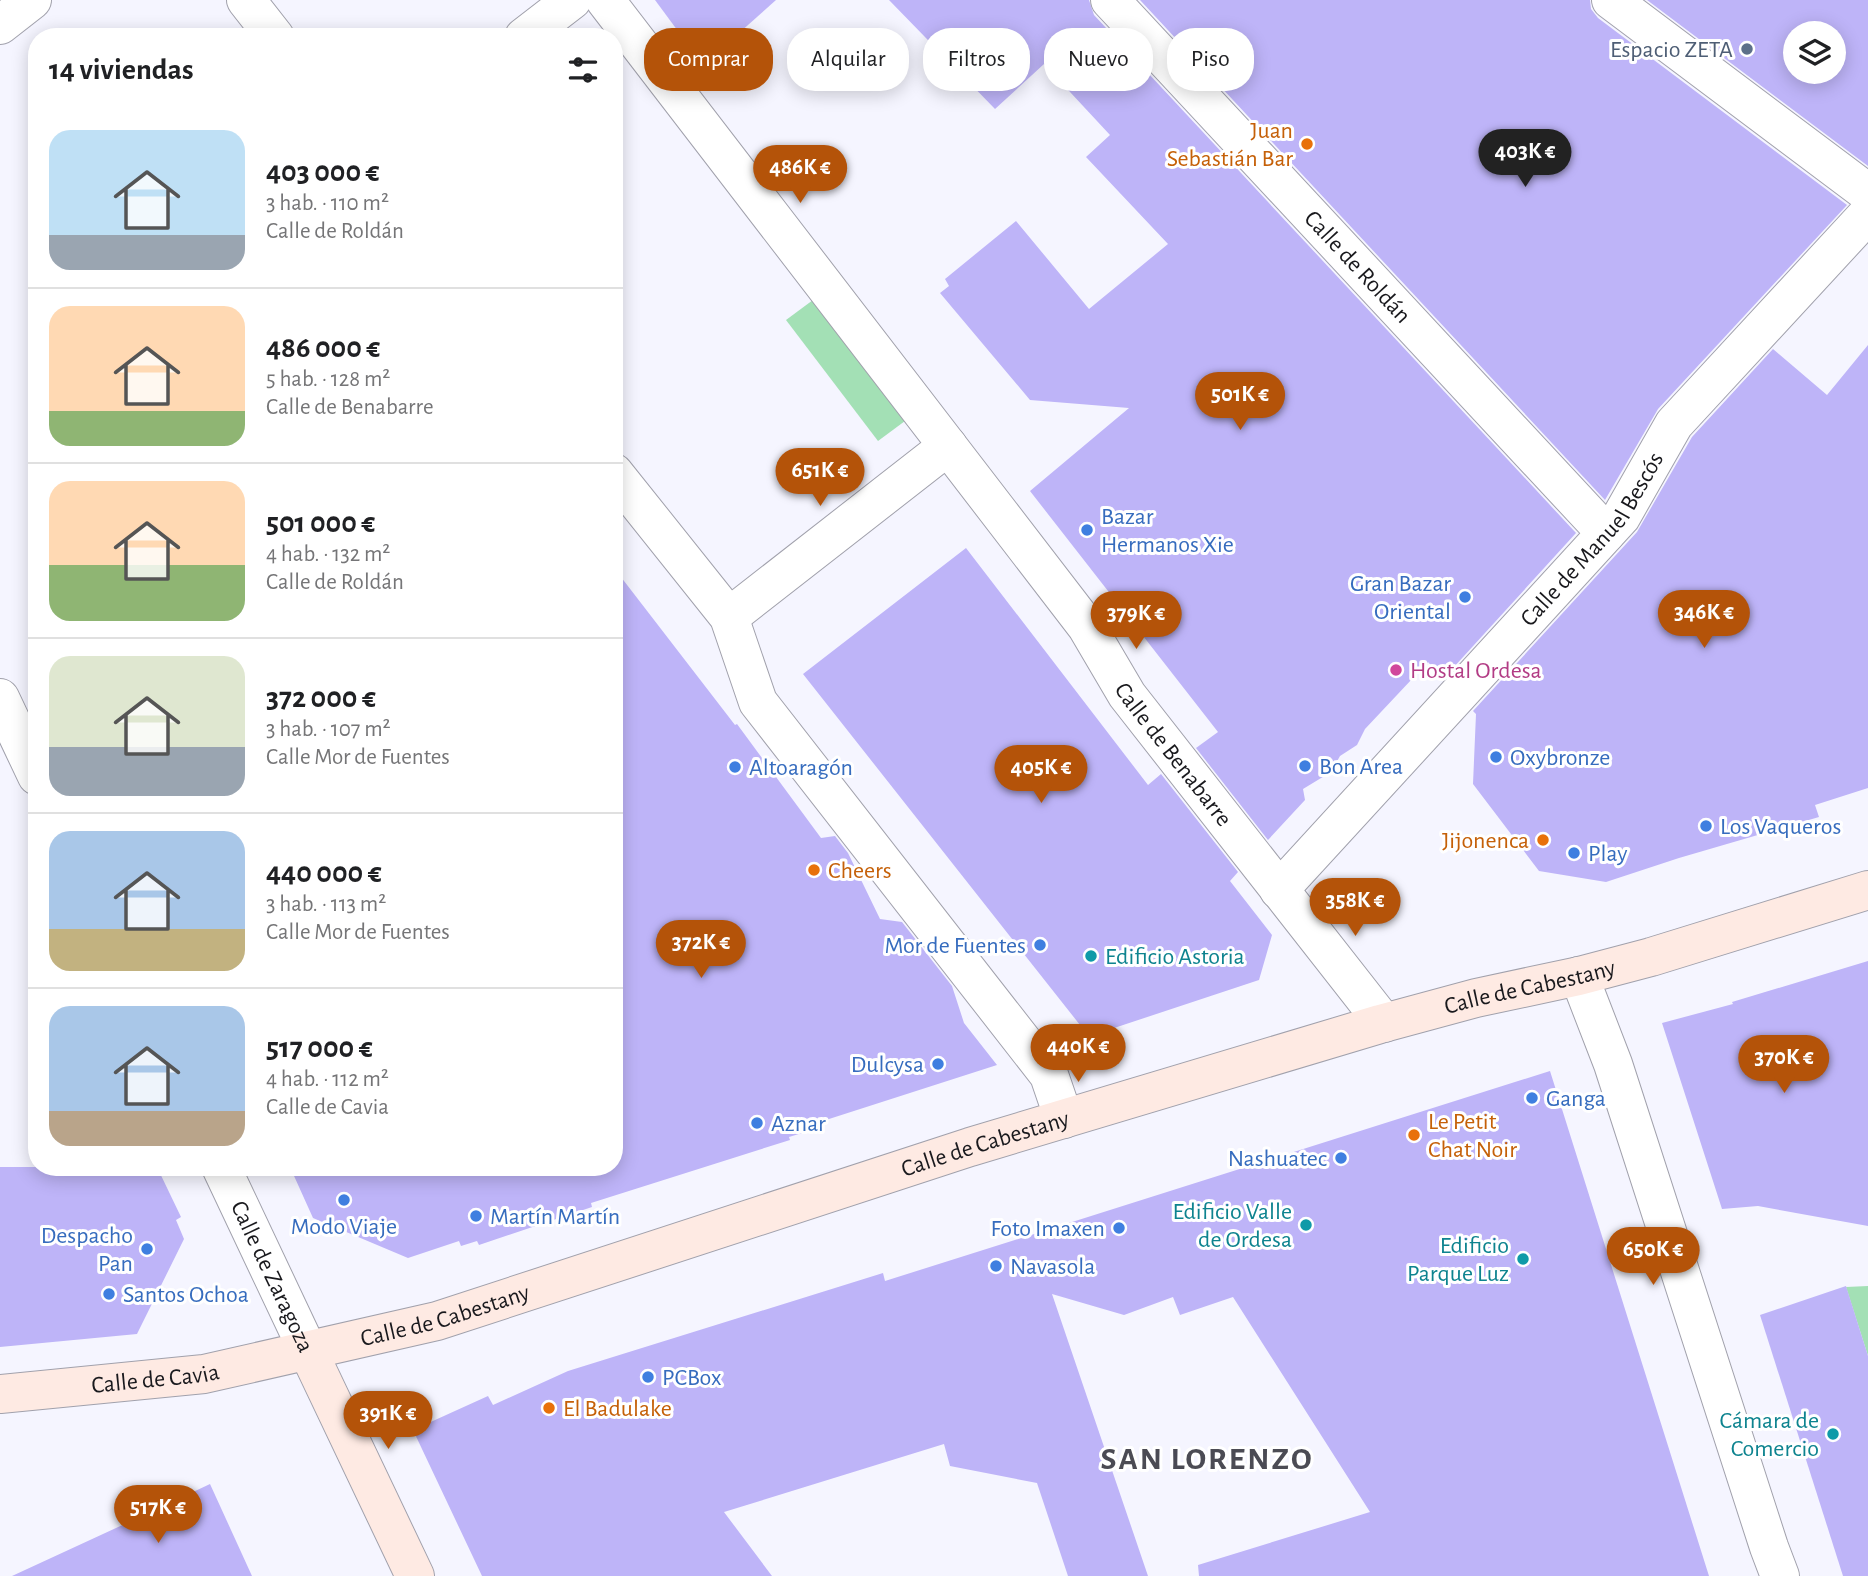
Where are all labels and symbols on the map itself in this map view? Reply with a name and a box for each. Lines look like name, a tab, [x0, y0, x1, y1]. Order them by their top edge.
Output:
place label: Espacio ZETA	[1610, 38, 1733, 62]
marker: Espacio ZETA	[1739, 41, 1755, 57]
place label: Juan Sebastián Bar	[1167, 119, 1293, 171]
pin: 403K €	[1468, 130, 1582, 189]
marker: Juan Sebastián Bar	[1299, 136, 1315, 152]
pin: 486K €	[743, 146, 857, 205]
street label: Calle de Roldán	[1299, 206, 1415, 328]
pin: 501K €	[1183, 372, 1297, 432]
pin: 651K €	[763, 448, 877, 508]
street label: Calle de Manuel Bescós	[1516, 448, 1668, 631]
place label: Bazar Hermanos Xie	[1101, 505, 1234, 557]
marker: Bazar Hermanos Xie	[1079, 522, 1095, 538]
place label: Gran Bazar Oriental	[1350, 572, 1451, 624]
marker: Gran Bazar Oriental	[1457, 589, 1473, 605]
pin: 346K €	[1647, 590, 1761, 650]
pin: 379K €	[1079, 592, 1193, 651]
place label: Hostal Ordesa	[1410, 659, 1542, 683]
marker: Hostal Ordesa	[1388, 662, 1404, 678]
street label: Calle de Benabarre	[1110, 679, 1236, 831]
pin: 405K €	[984, 746, 1098, 805]
place label: Oxybronze	[1510, 746, 1610, 770]
marker: Oxybronze	[1488, 749, 1504, 765]
place label: Bon Area	[1319, 755, 1403, 779]
place label: Altoaragón	[749, 756, 853, 780]
marker: Bon Area	[1297, 758, 1313, 774]
marker: Altoaragón	[727, 759, 743, 775]
place label: Los Vaqueros	[1720, 815, 1842, 839]
marker: Los Vaqueros	[1698, 818, 1714, 834]
place label: Jijonenca	[1442, 829, 1529, 853]
marker: Jijonenca	[1535, 832, 1551, 848]
place label: Play	[1588, 842, 1627, 866]
marker: Play	[1566, 845, 1582, 861]
place label: Cheers	[828, 859, 892, 883]
marker: Cheers	[806, 862, 822, 878]
pin: 358K €	[1298, 878, 1412, 938]
pin: 372K €	[644, 920, 758, 980]
place label: Mor de Fuentes	[885, 934, 1026, 958]
marker: Mor de Fuentes	[1032, 937, 1048, 953]
place label: Edificio Astoria	[1105, 945, 1245, 969]
marker: Edificio Astoria	[1083, 948, 1099, 964]
street label: Calle de Cabestany	[1442, 956, 1618, 1019]
pin: 440K €	[1021, 1024, 1135, 1084]
pin: 370K €	[1727, 1036, 1841, 1095]
place label: Dulcysa	[851, 1053, 924, 1077]
marker: Dulcysa	[930, 1056, 946, 1072]
place label: Ganga	[1546, 1087, 1606, 1111]
marker: Ganga	[1524, 1090, 1540, 1106]
street label: Calle de Cabestany	[898, 1107, 1072, 1182]
place label: Le Petit Chat Noir	[1428, 1110, 1517, 1162]
place label: Aznar	[771, 1112, 826, 1136]
marker: Aznar	[749, 1115, 765, 1131]
marker: Le Petit Chat Noir	[1406, 1127, 1422, 1143]
place label: Nashuatec	[1228, 1147, 1327, 1171]
marker: Nashuatec	[1333, 1150, 1349, 1166]
marker: Modo Viaje	[336, 1192, 352, 1208]
street label: Calle de Zaragoza	[226, 1197, 318, 1356]
place label: Edificio Valle de Ordesa	[1172, 1200, 1292, 1252]
place label: Martín Martín	[490, 1205, 620, 1229]
marker: Martín Martín	[468, 1208, 484, 1224]
place label: Modo Viaje	[291, 1215, 397, 1239]
place label: Foto Imaxen	[991, 1217, 1105, 1241]
marker: Edificio Valle de Ordesa	[1298, 1217, 1314, 1233]
marker: Foto Imaxen	[1111, 1220, 1127, 1236]
place label: Despacho Pan	[41, 1224, 133, 1276]
pin: 650K €	[1596, 1228, 1710, 1287]
place label: Edificio Parque Luz	[1407, 1234, 1509, 1286]
marker: Despacho Pan	[139, 1241, 155, 1257]
marker: Edificio Parque Luz	[1515, 1251, 1531, 1267]
place label: Navasola	[1010, 1255, 1095, 1279]
marker: Navasola	[988, 1258, 1004, 1274]
street label: Calle de Cabestany	[358, 1281, 533, 1351]
place label: Santos Ochoa	[123, 1283, 249, 1307]
marker: Santos Ochoa	[101, 1286, 117, 1302]
street label: Calle de Cavia	[90, 1360, 222, 1398]
place label: PCBox	[662, 1366, 722, 1390]
marker: PCBox	[640, 1369, 656, 1385]
pin: 391K €	[331, 1392, 445, 1451]
place label: El Badulake	[563, 1397, 672, 1421]
marker: El Badulake	[541, 1400, 557, 1416]
place label: Cámara de Comercio	[1720, 1409, 1819, 1461]
marker: Cámara de Comercio	[1825, 1426, 1841, 1442]
district label: SAN LORENZO	[1101, 1443, 1313, 1475]
pin: 517K €	[101, 1486, 215, 1545]

